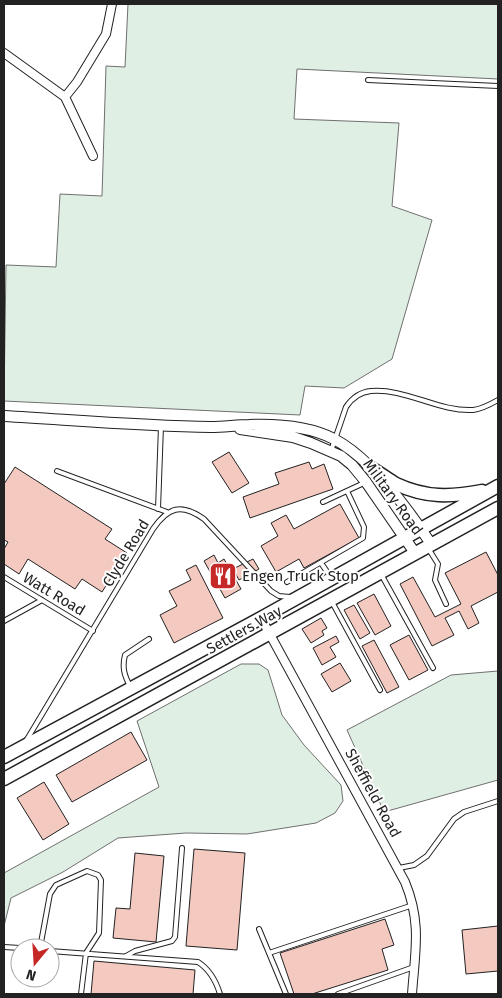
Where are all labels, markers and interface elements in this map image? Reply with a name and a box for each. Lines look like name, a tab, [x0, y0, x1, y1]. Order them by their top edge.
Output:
street label: Military Road	[359, 455, 427, 539]
street label: Clyde Road	[99, 516, 153, 590]
restaurant icon: Engen Truck Stop	[208, 561, 238, 591]
place label: Engen Truck Stop	[242, 567, 359, 585]
street label: Watt Road	[20, 568, 88, 620]
street label: Settlers Way	[203, 602, 285, 658]
street label: Sheffield Road	[341, 745, 405, 841]
north arrow	[10, 938, 60, 988]
text: N	[24, 965, 38, 984]

